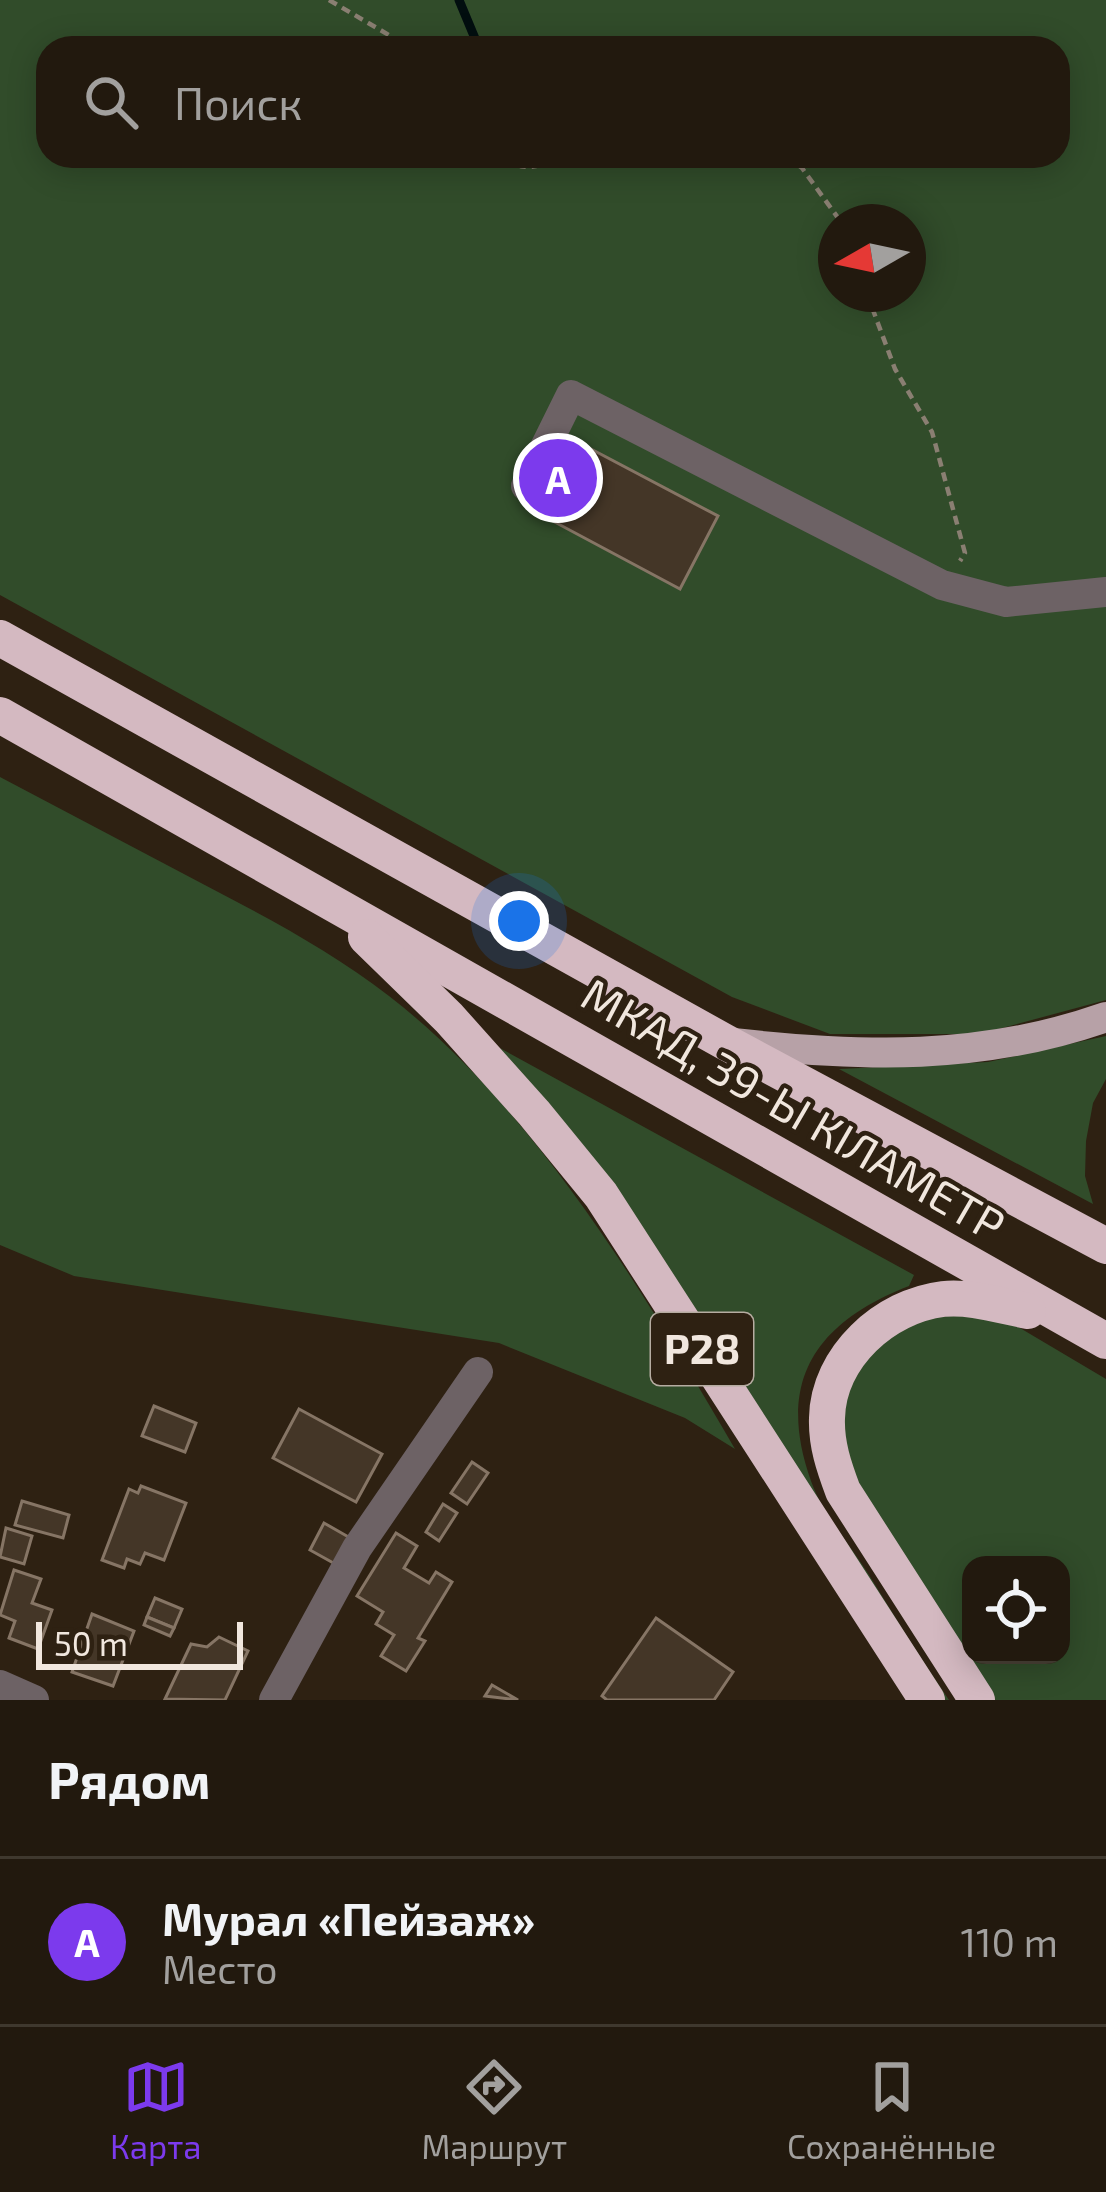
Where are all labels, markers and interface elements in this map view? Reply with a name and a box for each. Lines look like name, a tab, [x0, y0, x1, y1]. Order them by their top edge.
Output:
search box	[36, 36, 1070, 168]
icon: search	[78, 69, 144, 135]
text: Поиск	[174, 75, 302, 129]
north arrow	[818, 204, 926, 312]
pin: A	[519, 433, 597, 523]
your location	[489, 891, 549, 951]
street label: МКАД, 39-Ы КІЛАМЕТР	[573, 965, 1015, 1251]
road number: Р28	[651, 1313, 753, 1385]
map controls	[962, 1556, 1070, 1664]
button: locate	[962, 1556, 1070, 1664]
scale bar	[36, 1616, 243, 1669]
text: 50 m	[54, 1623, 128, 1663]
text: Рядом	[48, 1748, 211, 1809]
text: Мурал «Пейзаж»	[162, 1891, 535, 1945]
text: A	[74, 1918, 100, 1965]
text: 110 m	[961, 1918, 1058, 1965]
text: Место	[162, 1945, 278, 1992]
tab: Карта	[110, 2054, 202, 2166]
tab: Маршрут	[421, 2054, 567, 2166]
tab: Сохранённые	[787, 2054, 996, 2166]

